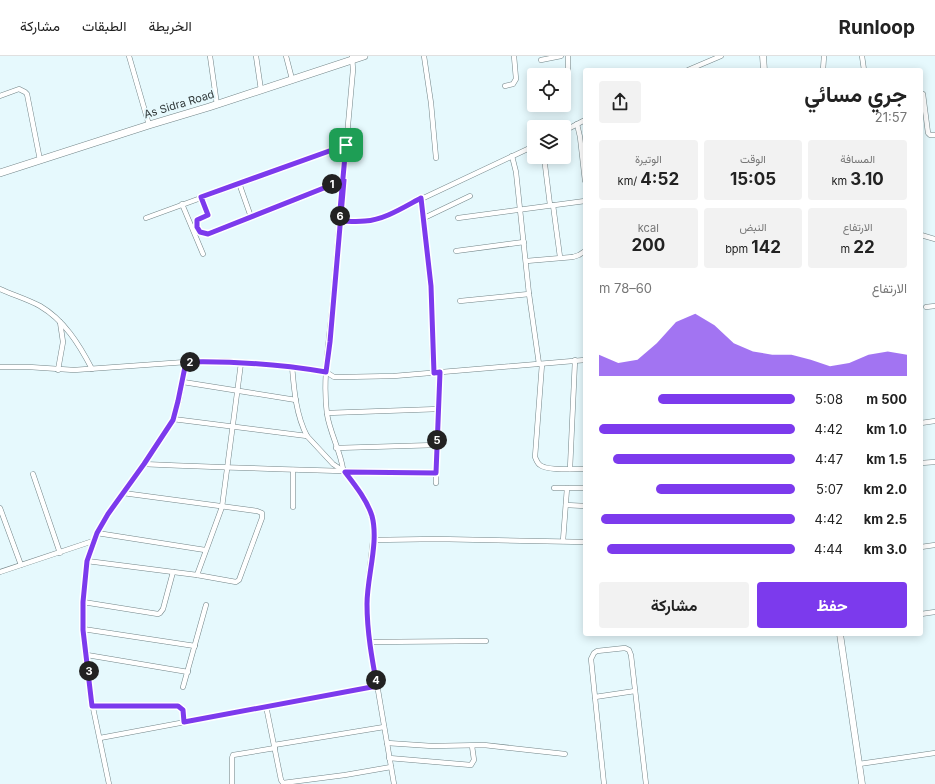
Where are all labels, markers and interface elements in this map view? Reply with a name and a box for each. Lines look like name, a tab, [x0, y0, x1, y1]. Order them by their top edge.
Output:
text: Runloop	[838, 16, 915, 39]
text: مشاركة	[20, 17, 60, 34]
text: الطبقات	[82, 17, 126, 34]
text: الخريطة	[148, 17, 192, 34]
map controls	[527, 68, 571, 164]
button: locate	[527, 68, 571, 112]
button: share	[599, 81, 641, 123]
text: جري مسائي	[804, 81, 907, 107]
street label: As Sidra Road	[142, 87, 216, 121]
text: 21:57	[875, 109, 907, 125]
button: layers	[527, 120, 571, 164]
pin	[329, 128, 363, 162]
icon: arrive	[335, 134, 357, 156]
text: الوتيرة	[635, 152, 662, 166]
text: الوقت	[740, 152, 766, 166]
text: المسافة	[840, 152, 875, 166]
text: 4:52	[640, 169, 679, 189]
text: 15:05	[730, 169, 776, 189]
text: 3.10	[850, 169, 884, 189]
pin: 1	[322, 174, 342, 194]
text: /km	[618, 174, 640, 188]
text: km	[832, 174, 850, 188]
text: 1	[330, 177, 334, 191]
pin: 6	[330, 206, 350, 226]
text: 6	[336, 209, 344, 223]
text: النبض	[739, 220, 767, 234]
text: الارتفاع	[843, 220, 873, 234]
text: kcal	[638, 221, 659, 235]
text: 200	[632, 235, 665, 255]
text: 142	[751, 237, 781, 257]
text: 22	[853, 237, 875, 257]
text: bpm	[725, 242, 751, 256]
text: m	[841, 242, 853, 256]
text: 60–78 m	[599, 280, 652, 296]
text: الارتفاع	[872, 280, 907, 296]
pin: 2	[180, 352, 200, 372]
text: 2	[187, 355, 193, 369]
text: 5:08	[815, 391, 843, 407]
text: 500 m	[866, 391, 907, 407]
text: 4:42	[815, 421, 843, 437]
text: 1.0 km	[866, 421, 907, 437]
pin: 5	[427, 430, 447, 450]
text: 5	[433, 433, 441, 447]
text: 4:47	[815, 451, 843, 467]
text: 1.5 km	[866, 451, 907, 467]
text: 5:07	[816, 481, 843, 497]
text: 2.0 km	[864, 481, 907, 497]
text: 4:42	[815, 511, 843, 527]
text: 2.5 km	[864, 511, 907, 527]
text: 4:44	[814, 541, 843, 557]
text: 3.0 km	[864, 541, 907, 557]
button: مشاركة	[599, 582, 749, 628]
button: حفظ	[757, 582, 907, 628]
pin: 3	[79, 661, 99, 681]
text: 3	[85, 664, 93, 678]
pin: 4	[366, 670, 386, 690]
text: 4	[372, 673, 380, 687]

